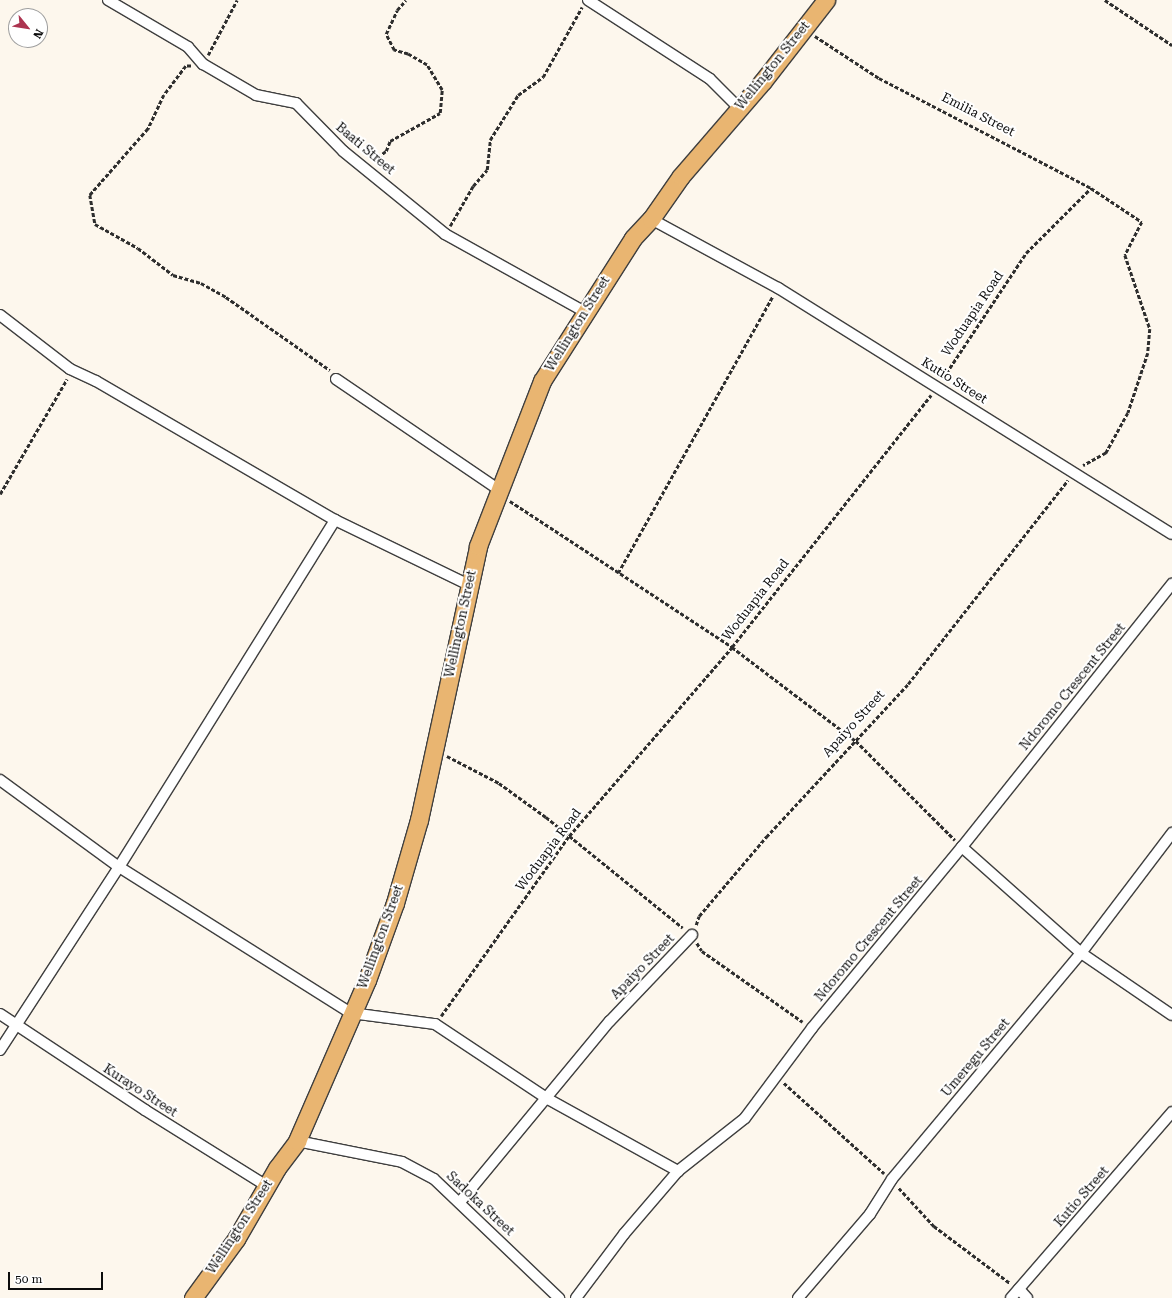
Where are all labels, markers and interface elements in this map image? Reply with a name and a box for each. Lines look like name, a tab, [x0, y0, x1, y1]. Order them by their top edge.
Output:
north arrow	[8, 8, 48, 48]
street label: Wellington Street	[732, 19, 814, 113]
text: N	[30, 27, 46, 41]
street label: Emilia Street	[939, 90, 1017, 140]
street label: Baati Street	[332, 120, 398, 178]
street label: Woduapia Road	[939, 269, 1007, 359]
street label: Wellington Street	[542, 273, 614, 375]
street label: Kutio Street	[918, 355, 990, 407]
street label: Woduapia Road	[719, 556, 793, 644]
street label: Wellington Street	[442, 569, 480, 679]
street label: Ndoromo Crescent Street	[1017, 620, 1129, 754]
street label: Apaiyo Street	[820, 687, 888, 761]
street label: Woduapia Road	[513, 806, 585, 894]
street label: Ndoromo Crescent Street	[812, 873, 926, 1005]
street label: Wellington Street	[355, 883, 407, 991]
street label: Apaiyo Street	[608, 931, 678, 1003]
street label: Umeregu Street	[939, 1016, 1013, 1100]
street label: Kurayo Street	[100, 1061, 180, 1121]
street label: Kutio Street	[1052, 1164, 1112, 1230]
street label: Sadoka Street	[443, 1169, 517, 1239]
street label: Wellington Street	[204, 1177, 276, 1277]
scale bar	[10, 1264, 105, 1290]
text: 50 m	[15, 1272, 42, 1286]

